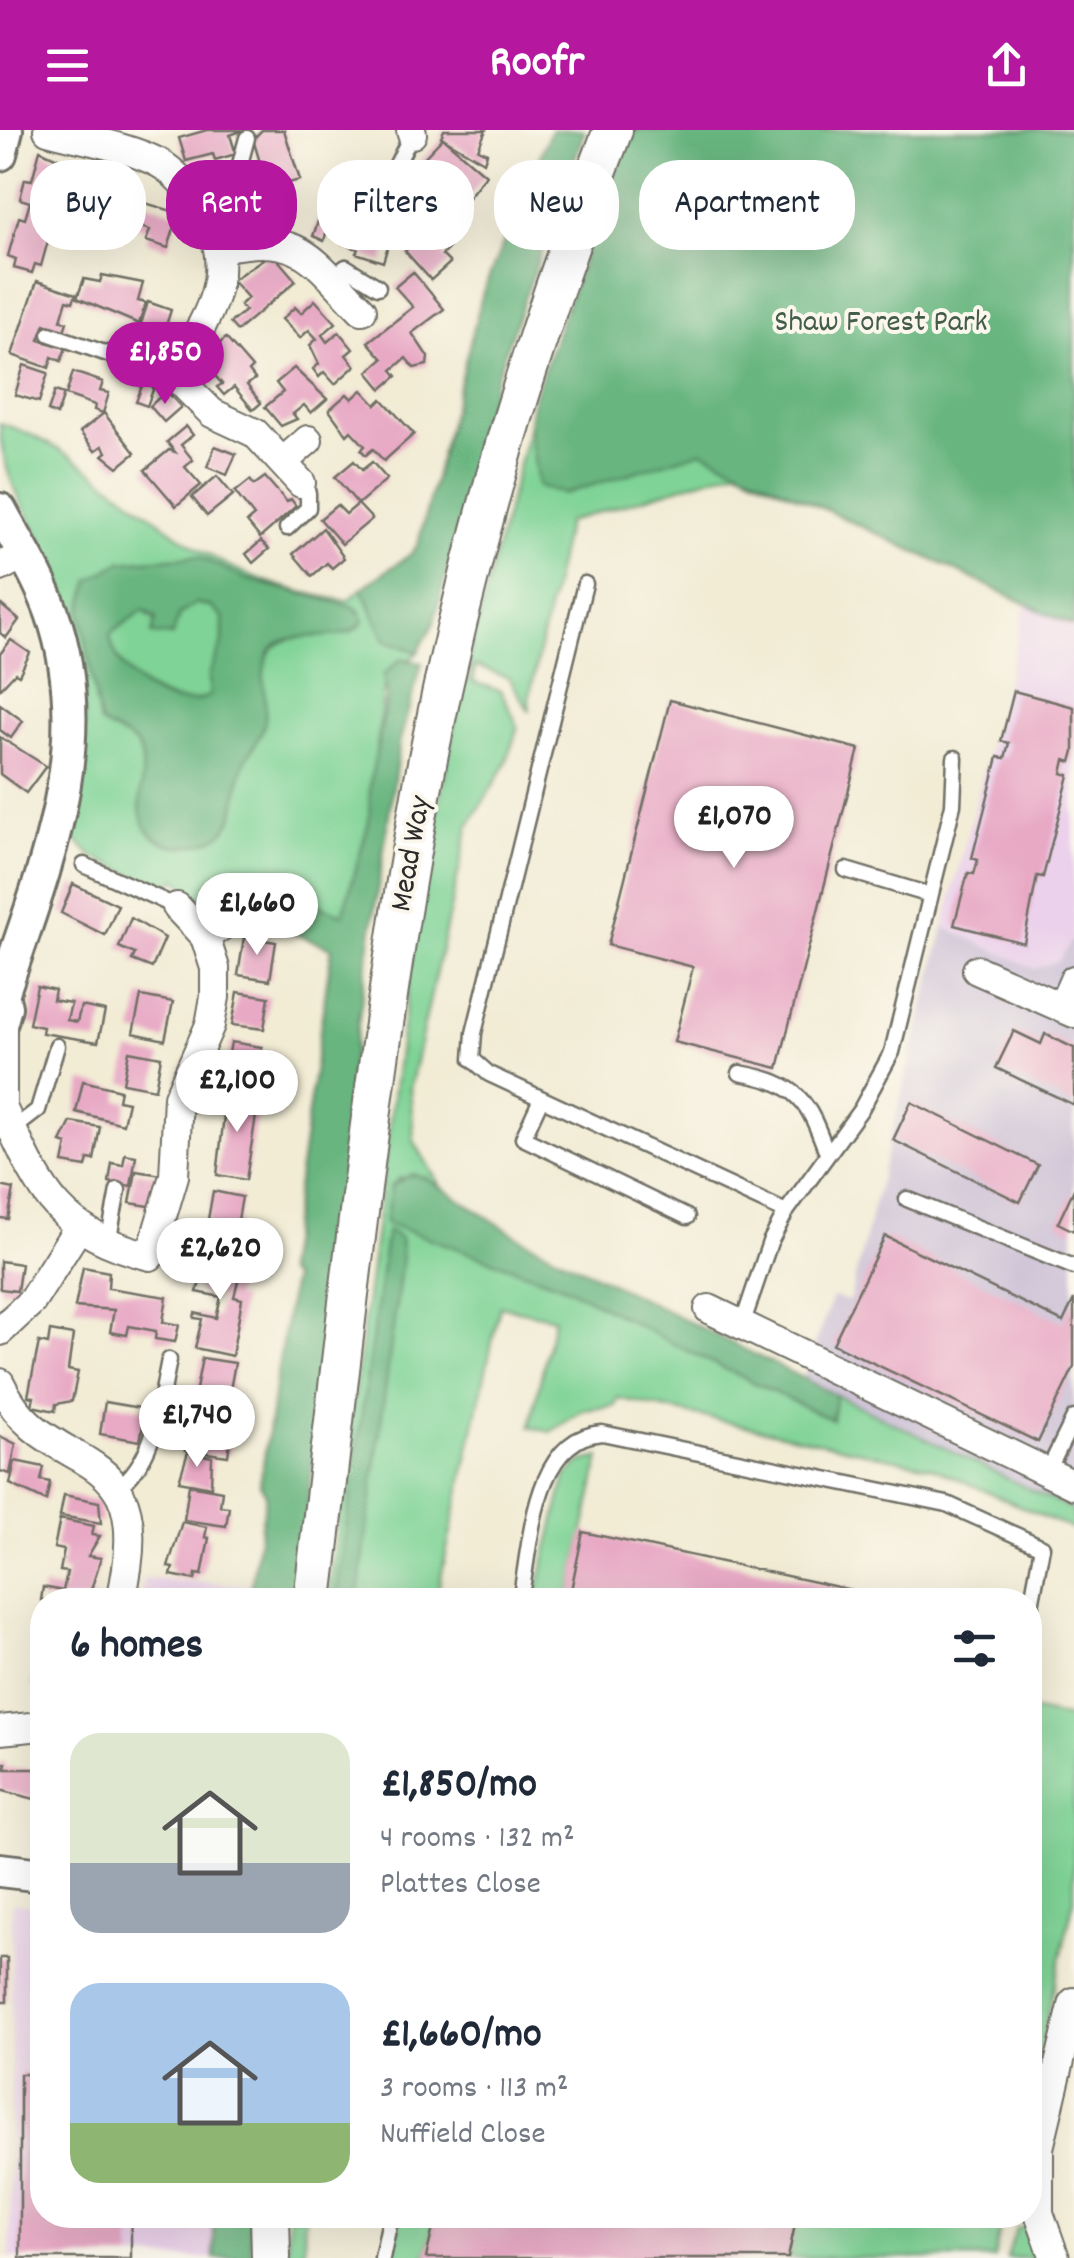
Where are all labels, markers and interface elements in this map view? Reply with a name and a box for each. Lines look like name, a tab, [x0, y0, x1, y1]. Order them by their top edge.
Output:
text: Roofr	[490, 33, 584, 97]
icon: menu	[40, 38, 95, 93]
icon: share	[979, 38, 1034, 93]
chip: Buy	[30, 160, 146, 250]
chip: Rent	[166, 160, 297, 250]
chip: Filters	[317, 160, 474, 250]
chip: New	[494, 160, 619, 250]
chip: Apartment	[639, 160, 855, 250]
park label: Shaw Forest Park	[774, 301, 988, 347]
pin: £1,850	[84, 322, 246, 407]
text: £1,850	[128, 331, 202, 377]
pin: £1,070	[653, 786, 815, 871]
street label: Mead Way	[380, 792, 446, 915]
text: £1,070	[696, 795, 772, 841]
pin: £1,660	[176, 873, 338, 958]
text: £1,660	[218, 882, 296, 928]
pin: £2,100	[156, 1050, 318, 1135]
text: £2,100	[198, 1059, 276, 1105]
pin: £2,620	[139, 1218, 301, 1303]
text: £2,620	[178, 1227, 262, 1273]
pin: £1,740	[116, 1385, 278, 1470]
text: £1,740	[161, 1394, 233, 1440]
text: 6 homes	[70, 1618, 203, 1678]
icon: filters	[947, 1621, 1002, 1676]
text: £1,850/mo	[380, 1757, 537, 1817]
icon: home	[150, 1773, 270, 1893]
text: 4 rooms · 132 m²	[380, 1817, 575, 1863]
text: Plattes Close	[380, 1863, 541, 1909]
text: £1,660/mo	[380, 2007, 542, 2067]
icon: home	[150, 2023, 270, 2143]
text: 3 rooms · 113 m²	[380, 2067, 569, 2113]
text: Nuffield Close	[380, 2113, 545, 2159]

